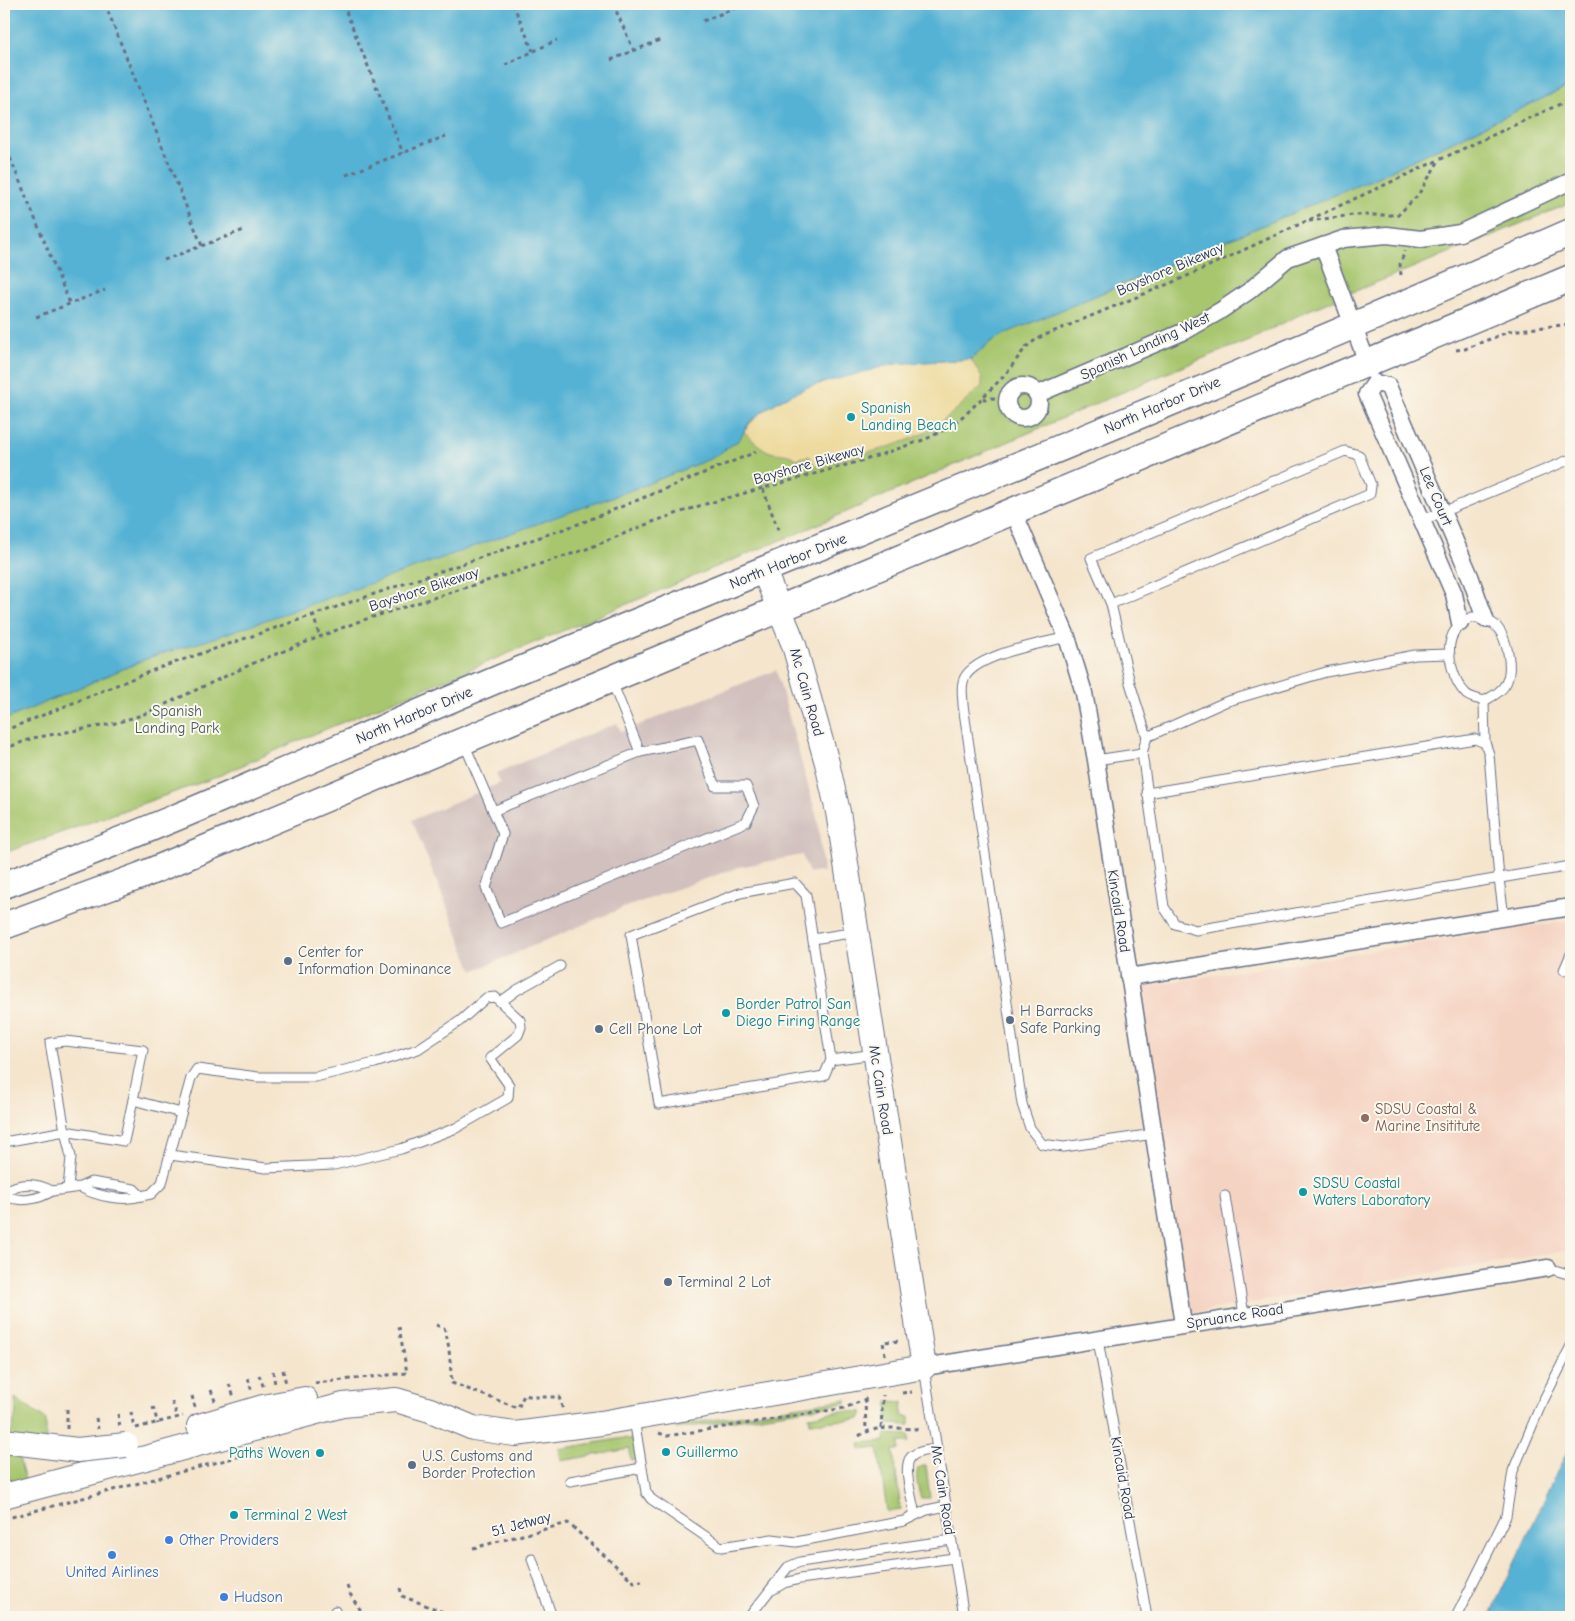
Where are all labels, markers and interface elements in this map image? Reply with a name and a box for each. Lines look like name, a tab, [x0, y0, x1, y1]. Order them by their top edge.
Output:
street label: Bayshore Bikeway	[1114, 238, 1226, 300]
street label: Spanish Landing West	[1077, 308, 1213, 384]
street label: North Harbor Drive	[1101, 372, 1223, 438]
place label: Spanish Landing Beach	[861, 399, 957, 434]
marker: Spanish Landing Beach	[845, 411, 857, 423]
street label: Bayshore Bikeway	[752, 439, 867, 488]
street label: Lee Court	[1416, 464, 1457, 529]
street label: North Harbor Drive	[727, 529, 850, 593]
street label: Bayshore Bikeway	[367, 563, 481, 615]
street label: Mc Cain Road	[786, 646, 828, 738]
street label: North Harbor Drive	[353, 682, 475, 748]
park label: Spanish Landing Park	[135, 702, 220, 737]
street label: Kincaid Road	[1104, 868, 1134, 954]
place label: Center for Information Dominance	[298, 943, 452, 978]
marker: Center for Information Dominance	[282, 955, 294, 967]
place label: Border Patrol San Diego Firing Range	[736, 995, 861, 1030]
place label: H Barracks Safe Parking	[1020, 1002, 1101, 1037]
marker: Border Patrol San Diego Firing Range	[720, 1007, 732, 1019]
marker: H Barracks Safe Parking	[1004, 1014, 1016, 1026]
place label: Cell Phone Lot	[609, 1020, 703, 1038]
marker: Cell Phone Lot	[593, 1023, 605, 1035]
street label: Mc Cain Road	[865, 1044, 897, 1136]
place label: SDSU Coastal & Marine Insititute	[1375, 1100, 1481, 1135]
marker: SDSU Coastal & Marine Insititute	[1359, 1112, 1371, 1124]
place label: SDSU Coastal Waters Laboratory	[1313, 1174, 1430, 1209]
marker: SDSU Coastal Waters Laboratory	[1297, 1186, 1309, 1198]
place label: Terminal 2 Lot	[678, 1273, 771, 1291]
marker: Terminal 2 Lot	[662, 1276, 674, 1288]
street label: Spruance Road	[1185, 1299, 1285, 1333]
street label: Kincaid Road	[1107, 1435, 1139, 1521]
place label: Guillermo	[676, 1443, 738, 1461]
place label: Paths Woven	[229, 1444, 310, 1462]
street label: Mc Cain Road	[927, 1444, 959, 1536]
marker: Guillermo	[660, 1446, 672, 1458]
marker: Paths Woven	[314, 1447, 326, 1459]
place label: U.S. Customs and Border Protection	[422, 1447, 536, 1482]
marker: U.S. Customs and Border Protection	[406, 1459, 418, 1471]
place label: Terminal 2 West	[244, 1506, 348, 1524]
street label: 51 Jetway	[489, 1507, 553, 1541]
marker: Terminal 2 West	[228, 1509, 240, 1521]
place label: Other Providers	[179, 1531, 279, 1549]
marker: Other Providers	[163, 1534, 175, 1546]
marker: United Airlines	[106, 1549, 118, 1561]
place label: United Airlines	[65, 1563, 159, 1581]
place label: Hudson	[234, 1588, 283, 1606]
marker: Hudson	[218, 1591, 230, 1603]

